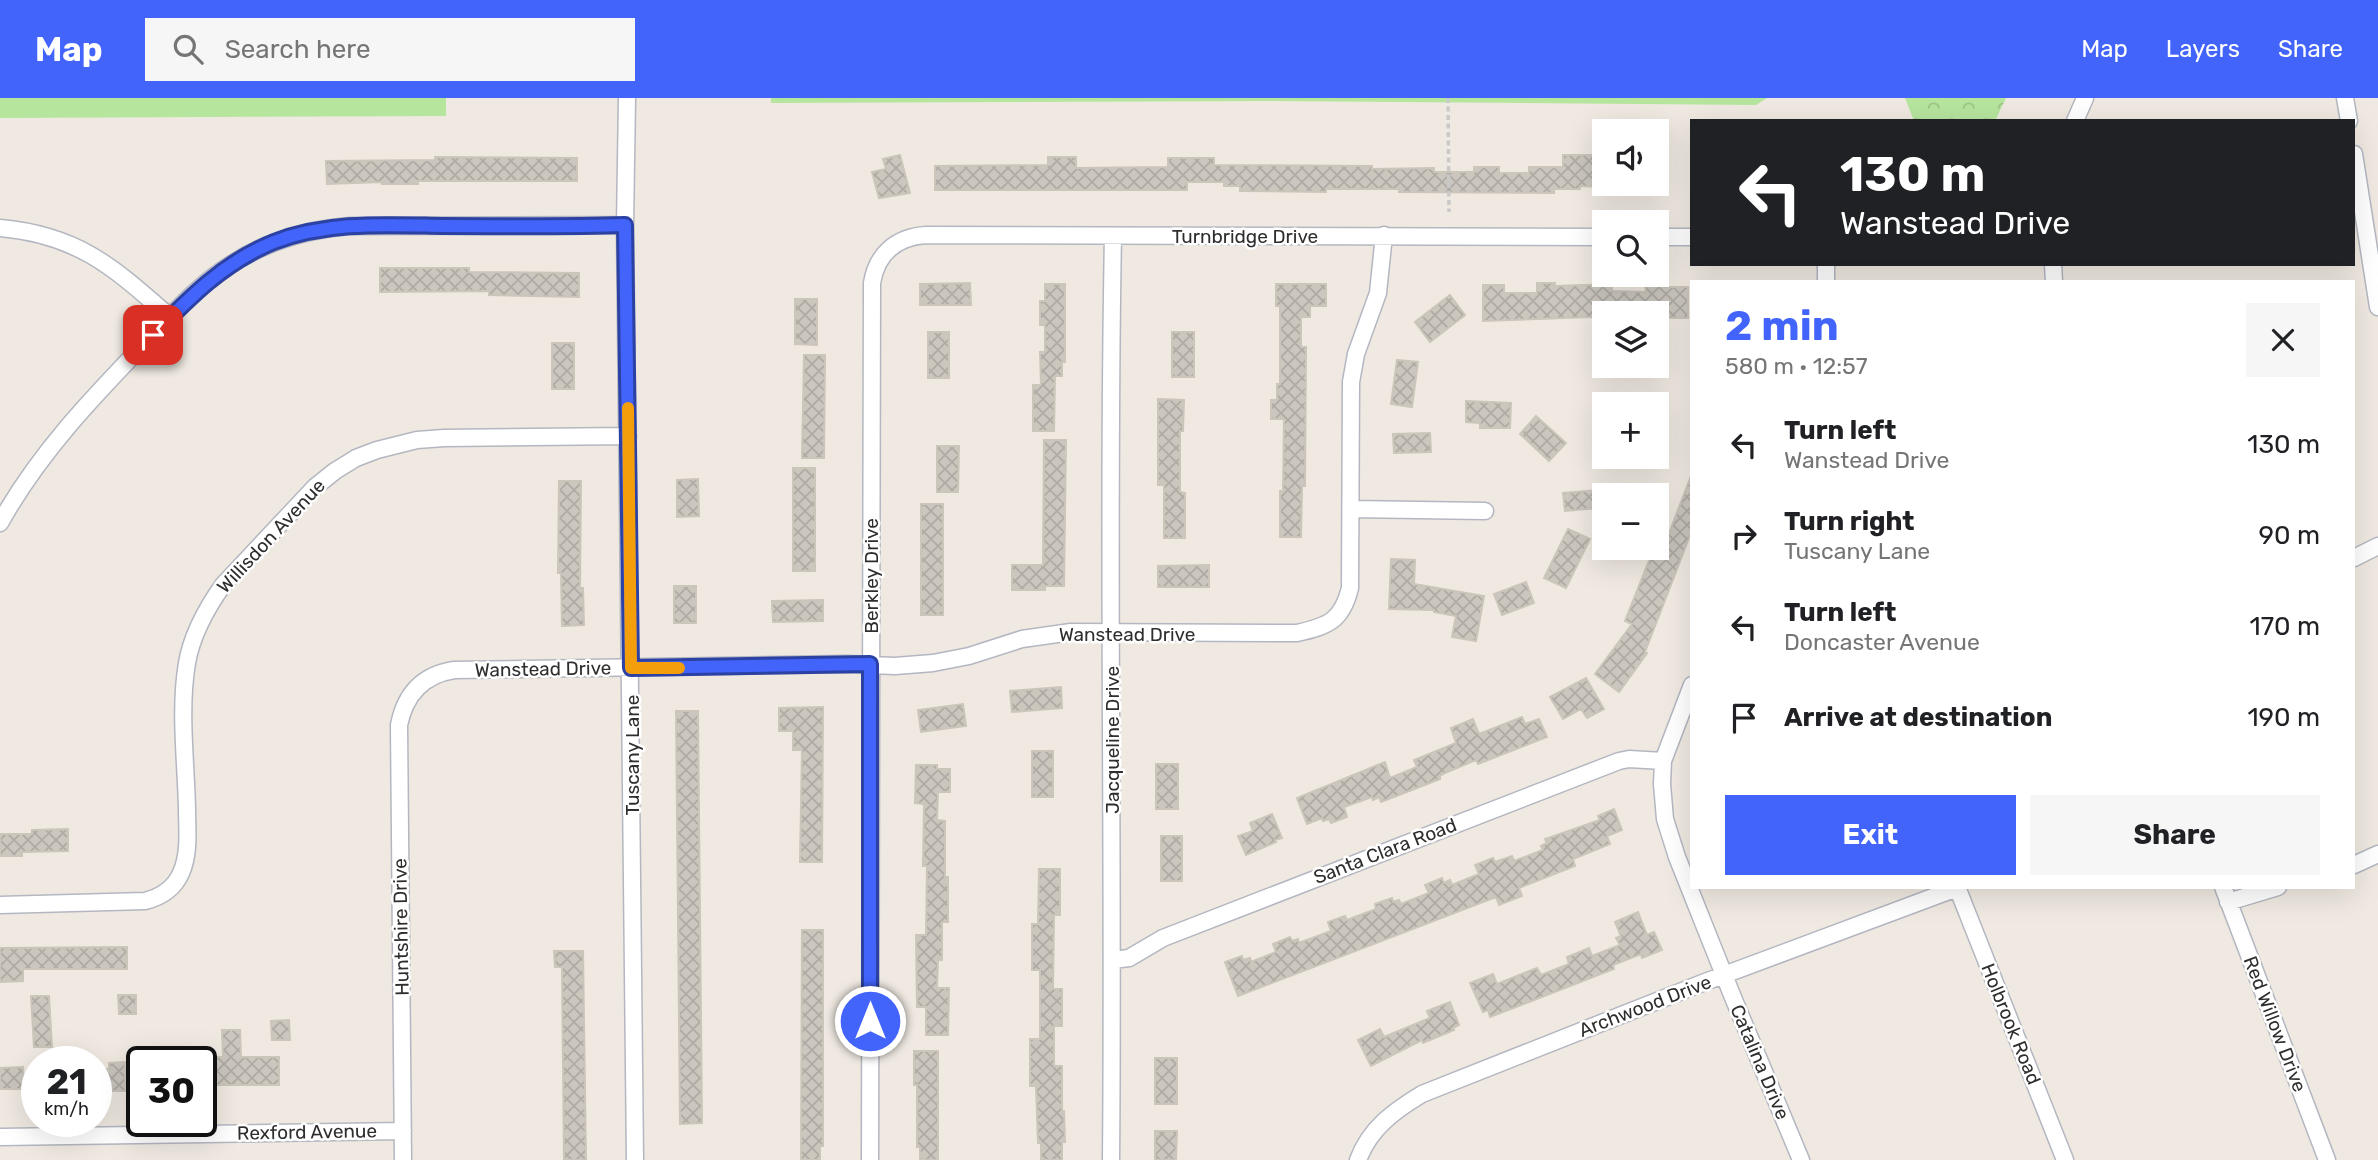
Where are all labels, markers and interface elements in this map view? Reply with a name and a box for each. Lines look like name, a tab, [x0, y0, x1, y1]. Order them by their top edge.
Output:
search box	[145, 18, 635, 81]
text: Map	[35, 30, 103, 69]
icon: search	[169, 30, 207, 68]
text: Search here	[225, 34, 370, 65]
text: Map	[2081, 35, 2128, 63]
text: Layers	[2166, 35, 2240, 63]
text: Share	[2278, 35, 2343, 63]
map controls	[1592, 119, 1669, 560]
button: sound	[1592, 119, 1669, 196]
text: 130 m	[1840, 145, 1985, 203]
icon: left	[1725, 147, 1816, 238]
text: Wanstead Drive	[1840, 204, 2070, 242]
button: search	[1592, 210, 1669, 287]
street label: Turnbridge Drive	[1172, 225, 1318, 248]
button: layers	[1592, 301, 1669, 378]
text: 2 min	[1725, 301, 1839, 351]
button: close	[2246, 303, 2320, 377]
pin	[123, 305, 183, 365]
icon: arrive	[134, 316, 172, 354]
text: 580 m · 12:57	[1725, 352, 1868, 380]
button: +	[1592, 392, 1669, 469]
text: Turn left	[1784, 415, 1896, 446]
icon: left	[1725, 426, 1763, 464]
text: 130 m	[2247, 429, 2320, 460]
text: Wanstead Drive	[1784, 446, 1950, 474]
street label: Willisdon Avenue	[212, 474, 330, 598]
button: −	[1592, 483, 1669, 560]
text: Turn right	[1784, 506, 1914, 537]
icon: right	[1725, 517, 1763, 555]
street label: Berkley Drive	[860, 518, 883, 634]
text: 90 m	[2259, 520, 2320, 551]
text: Tuscany Lane	[1784, 537, 1930, 565]
text: Turn left	[1784, 597, 1896, 628]
icon: left	[1725, 608, 1763, 646]
text: 170 m	[2250, 611, 2320, 642]
street label: Wanstead Drive	[1059, 623, 1195, 646]
text: Doncaster Avenue	[1784, 628, 1980, 656]
street label: Wanstead Drive	[474, 656, 612, 682]
street label: Jacqueline Drive	[1101, 666, 1124, 814]
street label: Tuscany Lane	[621, 695, 644, 815]
icon: arrive	[1725, 699, 1763, 737]
text: Arrive at destination	[1784, 702, 2052, 733]
text: 190 m	[2247, 702, 2320, 733]
button: Exit	[1725, 795, 2016, 875]
button: Share	[2030, 795, 2320, 875]
street label: Santa Clara Road	[1310, 813, 1460, 889]
street label: Huntshire Drive	[388, 858, 414, 996]
street label: Red Willow Drive	[2239, 953, 2311, 1095]
street label: Holbrook Road	[1976, 960, 2046, 1088]
street label: Archwood Drive	[1575, 970, 1715, 1042]
position arrow	[833, 984, 907, 1058]
street label: Catalina Drive	[1725, 1001, 1795, 1123]
speed limit sign: 30	[126, 1046, 217, 1137]
text: 21	[46, 1061, 87, 1103]
text: km/h	[44, 1098, 89, 1120]
street label: Rexford Avenue	[237, 1119, 377, 1145]

